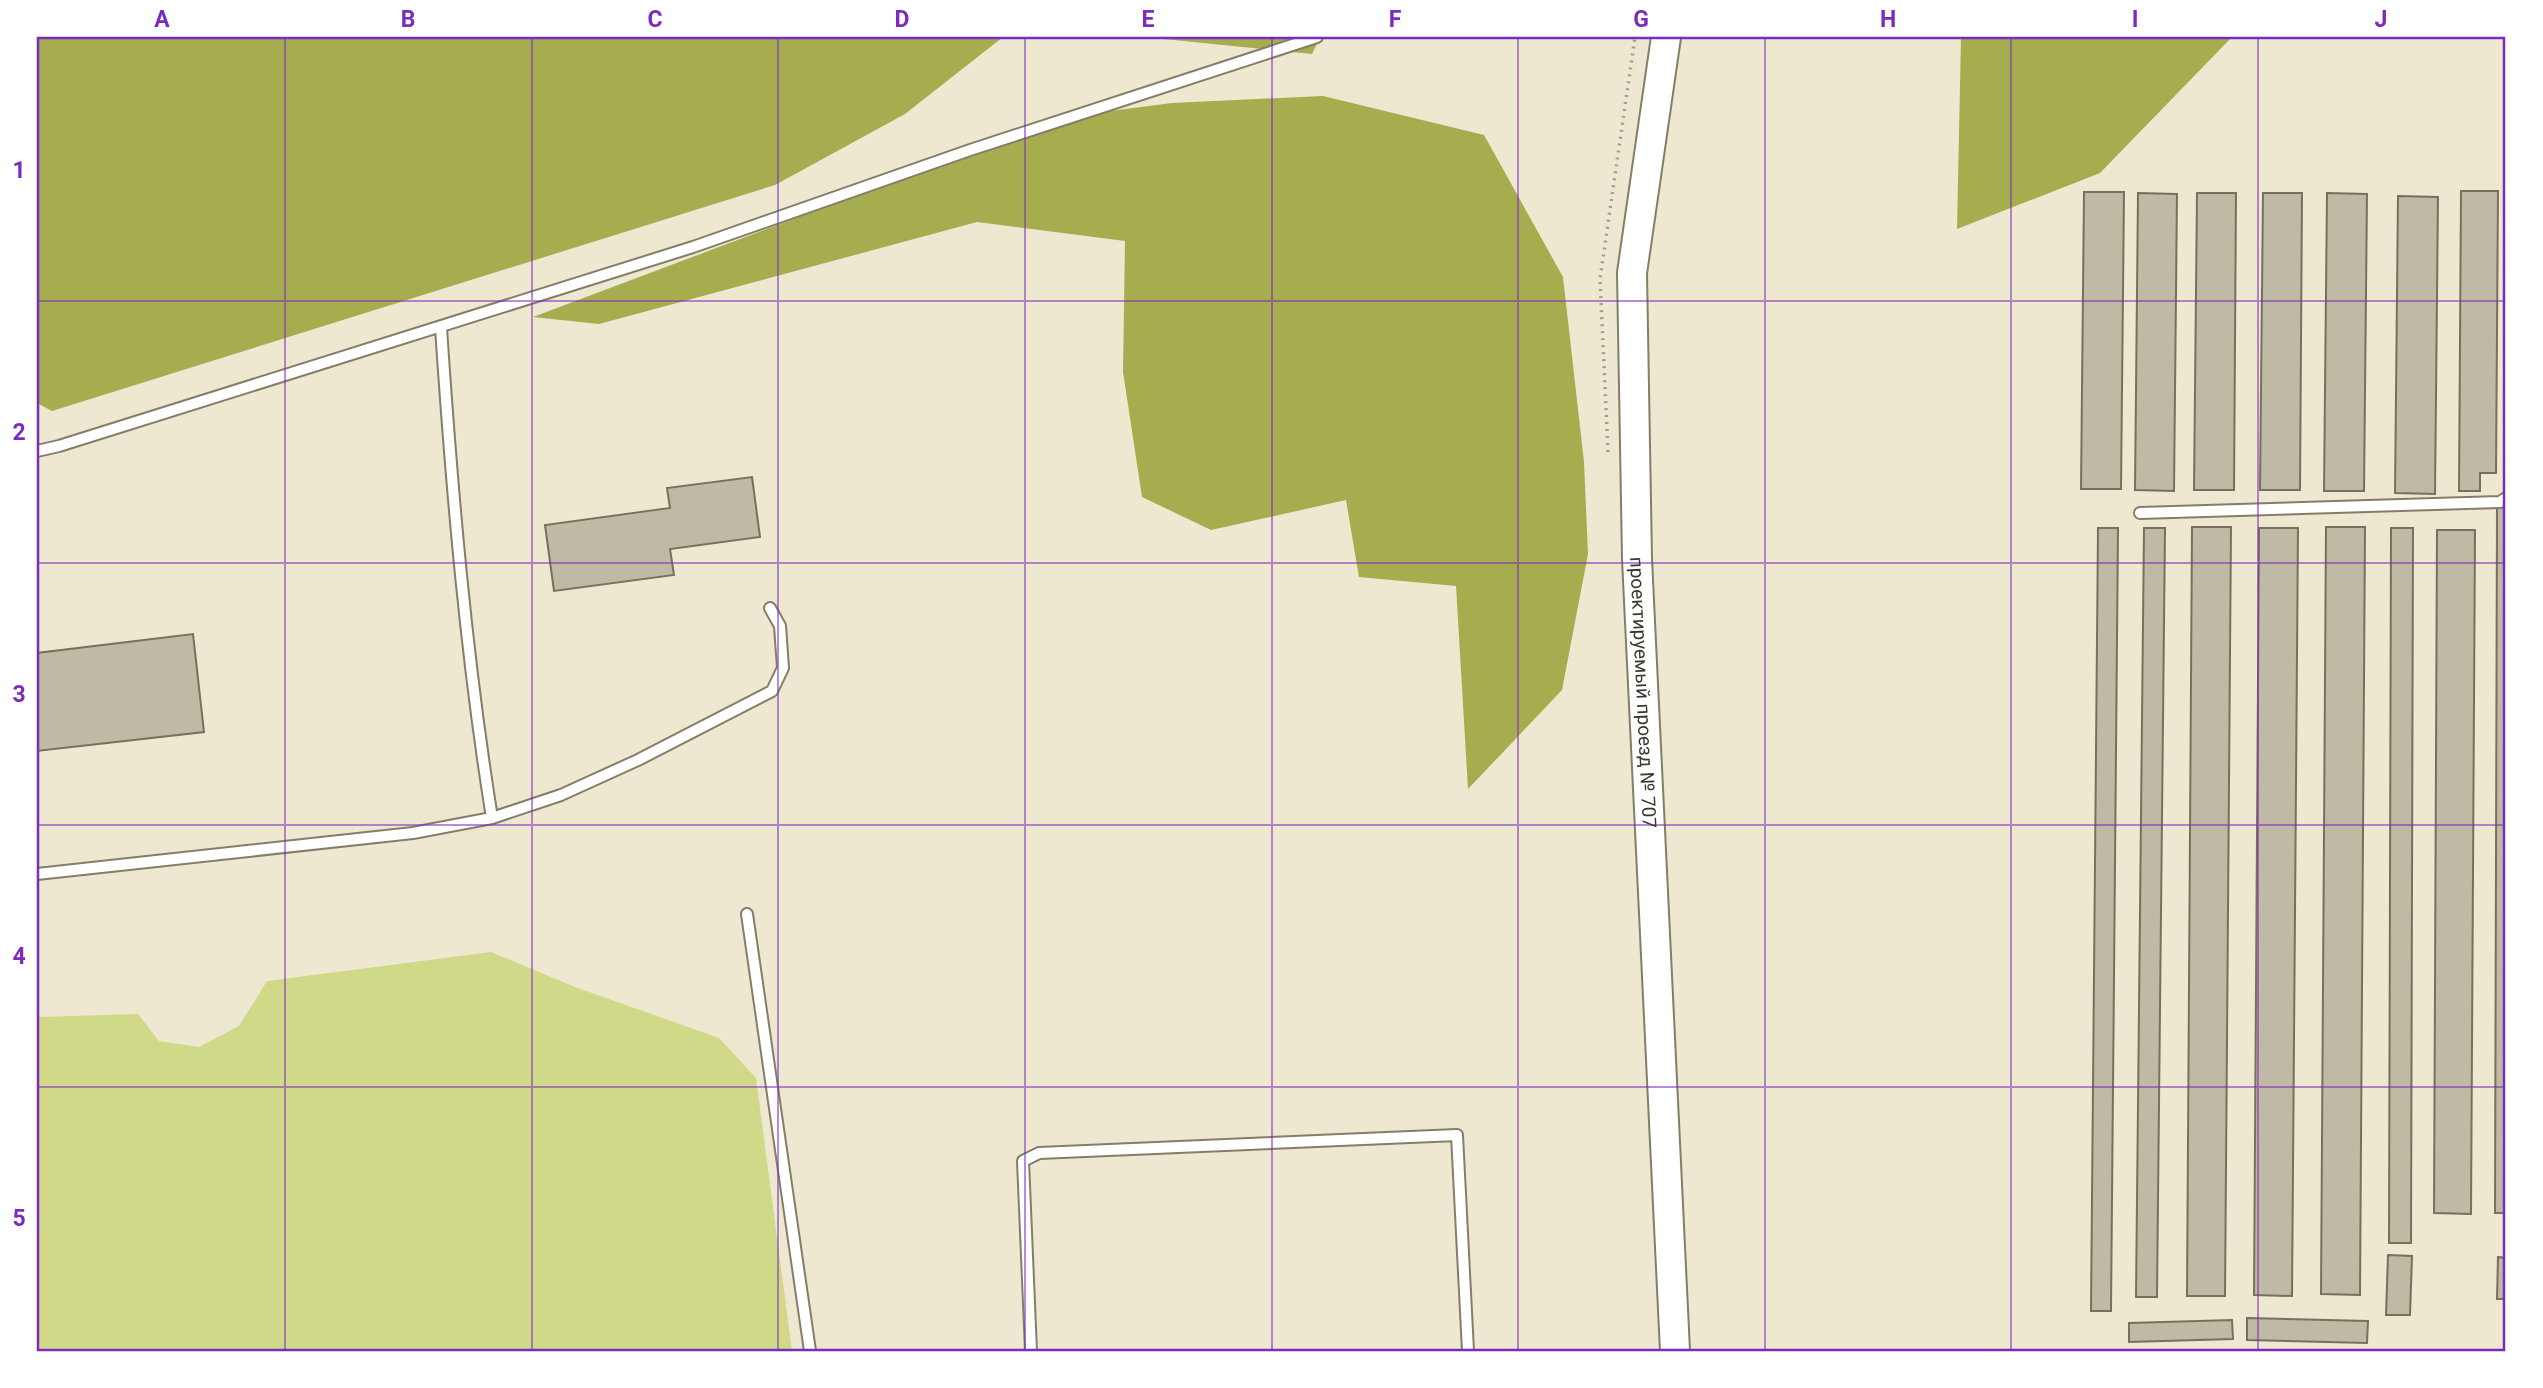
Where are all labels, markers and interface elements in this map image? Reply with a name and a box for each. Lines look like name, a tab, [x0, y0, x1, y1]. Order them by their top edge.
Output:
text: A	[154, 6, 170, 33]
text: B	[401, 6, 415, 33]
text: C	[647, 6, 663, 33]
text: D	[895, 6, 909, 33]
text: E	[1142, 6, 1155, 33]
text: F	[1389, 6, 1402, 33]
text: G	[1633, 6, 1649, 33]
text: H	[1880, 6, 1896, 33]
text: I	[2132, 6, 2138, 33]
text: J	[2375, 6, 2387, 33]
text: 1	[12, 157, 26, 184]
text: 2	[12, 419, 26, 446]
street label: проектируемый проезд № 707	[1625, 556, 1661, 829]
text: 3	[12, 681, 26, 708]
text: 4	[12, 943, 26, 970]
text: 5	[12, 1205, 26, 1232]

